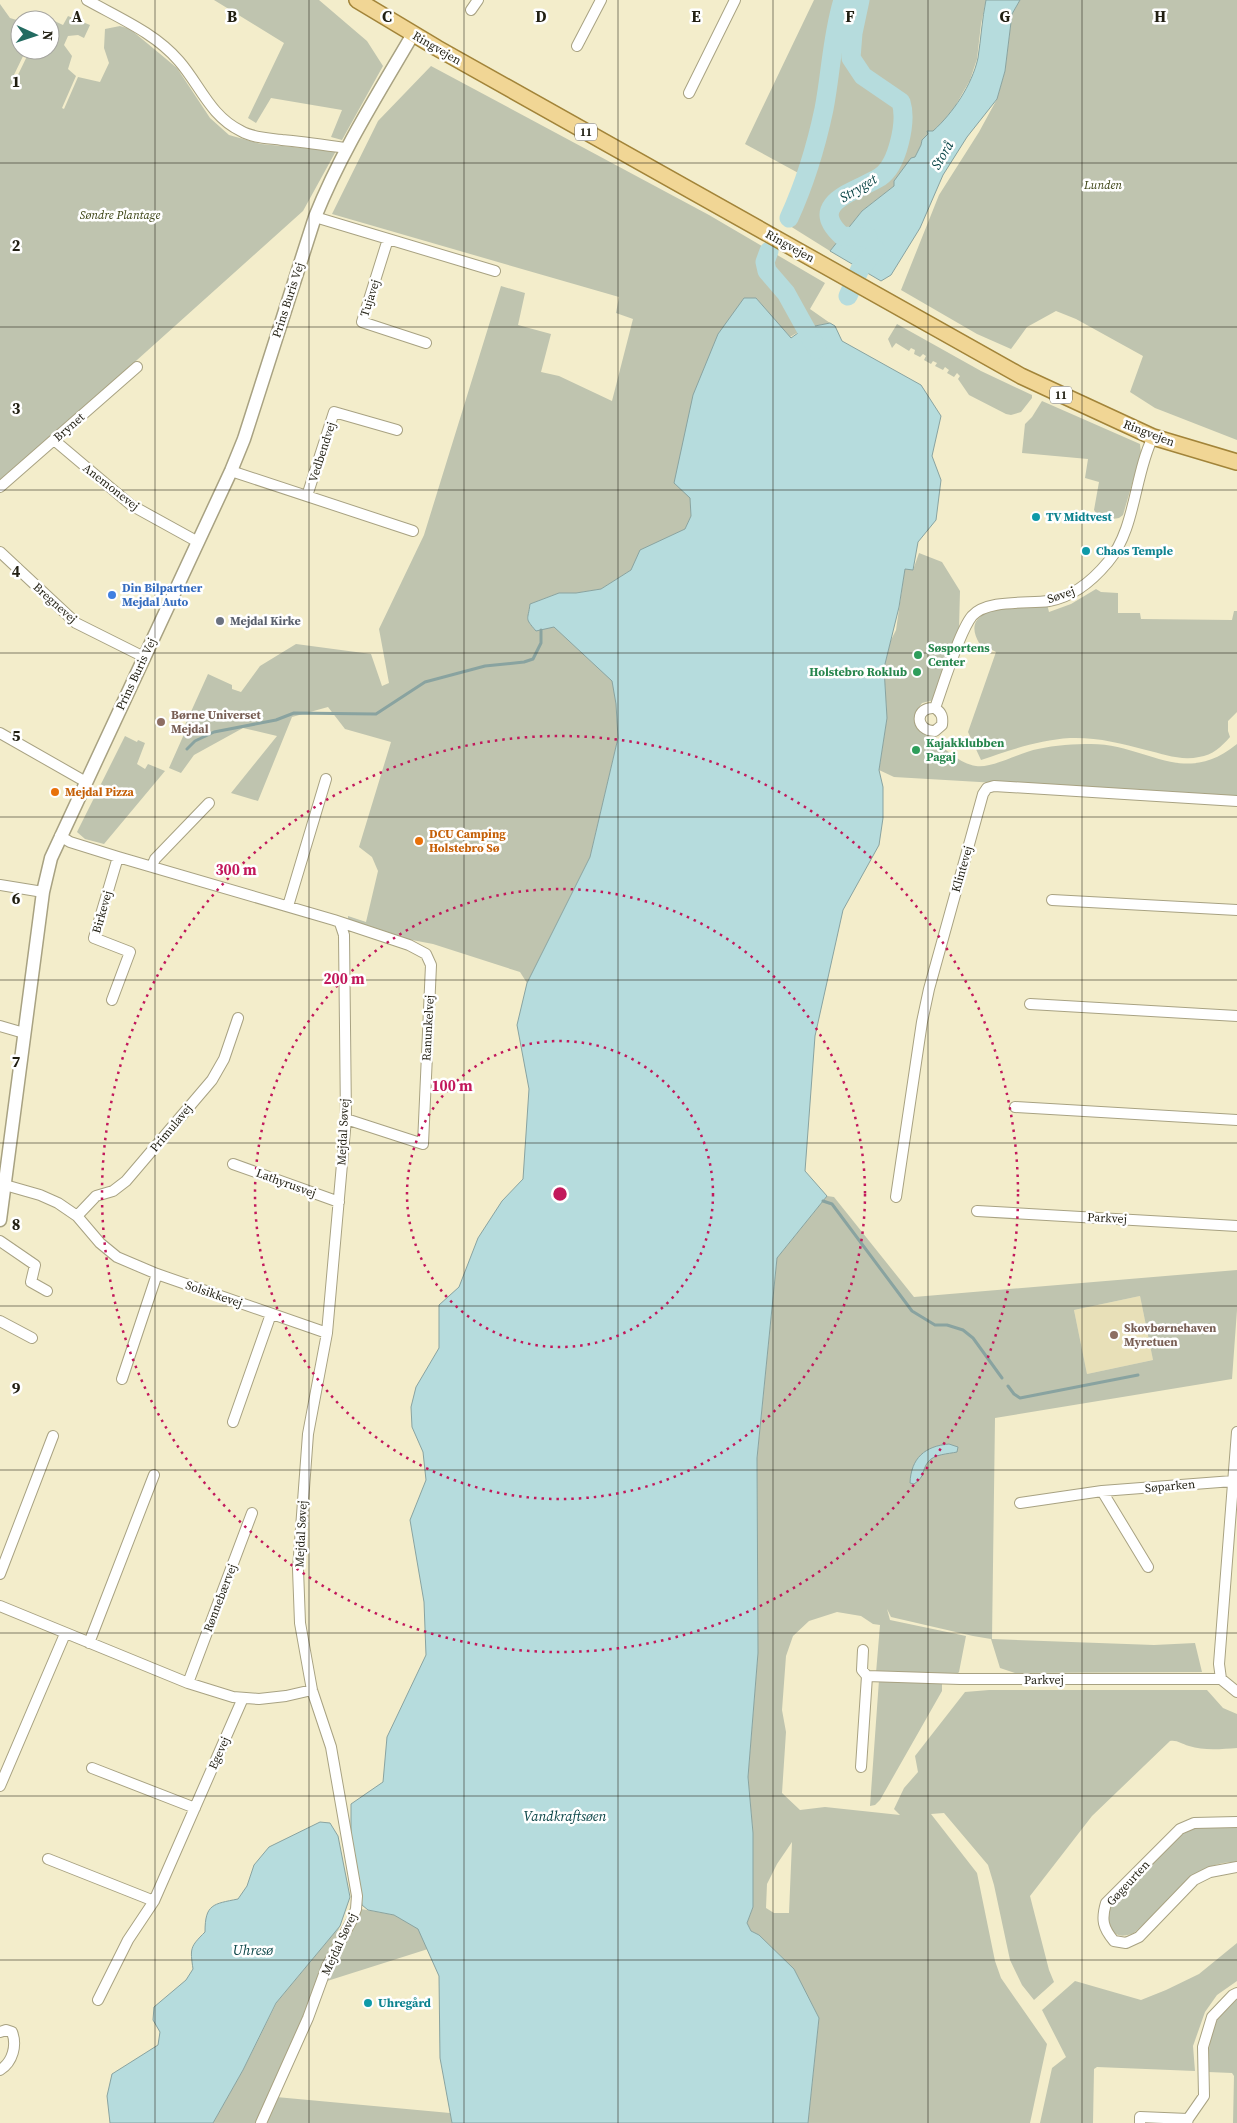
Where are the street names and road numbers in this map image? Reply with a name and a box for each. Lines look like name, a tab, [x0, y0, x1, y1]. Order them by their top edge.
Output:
street label: Ringvejen	[410, 28, 464, 68]
road number: 11	[575, 124, 597, 140]
street label: Ringvejen	[763, 226, 817, 266]
street label: Prins Buris Vej	[268, 260, 308, 340]
street label: Tujavej	[356, 277, 384, 319]
road number: 11	[1050, 386, 1072, 404]
street label: Brynet	[50, 409, 88, 445]
street label: Ringvejen	[1121, 416, 1177, 450]
street label: Vedbendvej	[305, 420, 339, 484]
street label: Anemonevej	[80, 460, 142, 514]
street label: Bregnevej	[30, 579, 80, 627]
street label: Søvej	[1045, 583, 1077, 607]
street label: Prins Buris Vej	[112, 635, 160, 713]
street label: Klintevej	[948, 844, 976, 894]
street label: Birkevej	[88, 889, 116, 935]
street label: Ranunkelvej	[418, 994, 438, 1062]
street label: Mejdal Søvej	[333, 1098, 353, 1166]
street label: Primulavej	[146, 1101, 196, 1155]
street label: Lathyrusvej	[254, 1165, 318, 1201]
street label: Parkvej	[1087, 1209, 1127, 1227]
street label: Solsikkevej	[183, 1277, 245, 1311]
street label: Søparken	[1144, 1476, 1196, 1496]
street label: Mejdal Søvej	[291, 1500, 311, 1568]
street label: Rønnebærvej	[200, 1562, 240, 1634]
street label: Parkvej	[1024, 1672, 1064, 1688]
street label: Egevej	[205, 1734, 233, 1772]
street label: Gøgeurten	[1103, 1857, 1153, 1909]
street label: Mejdal Søvej	[318, 1910, 360, 1978]

